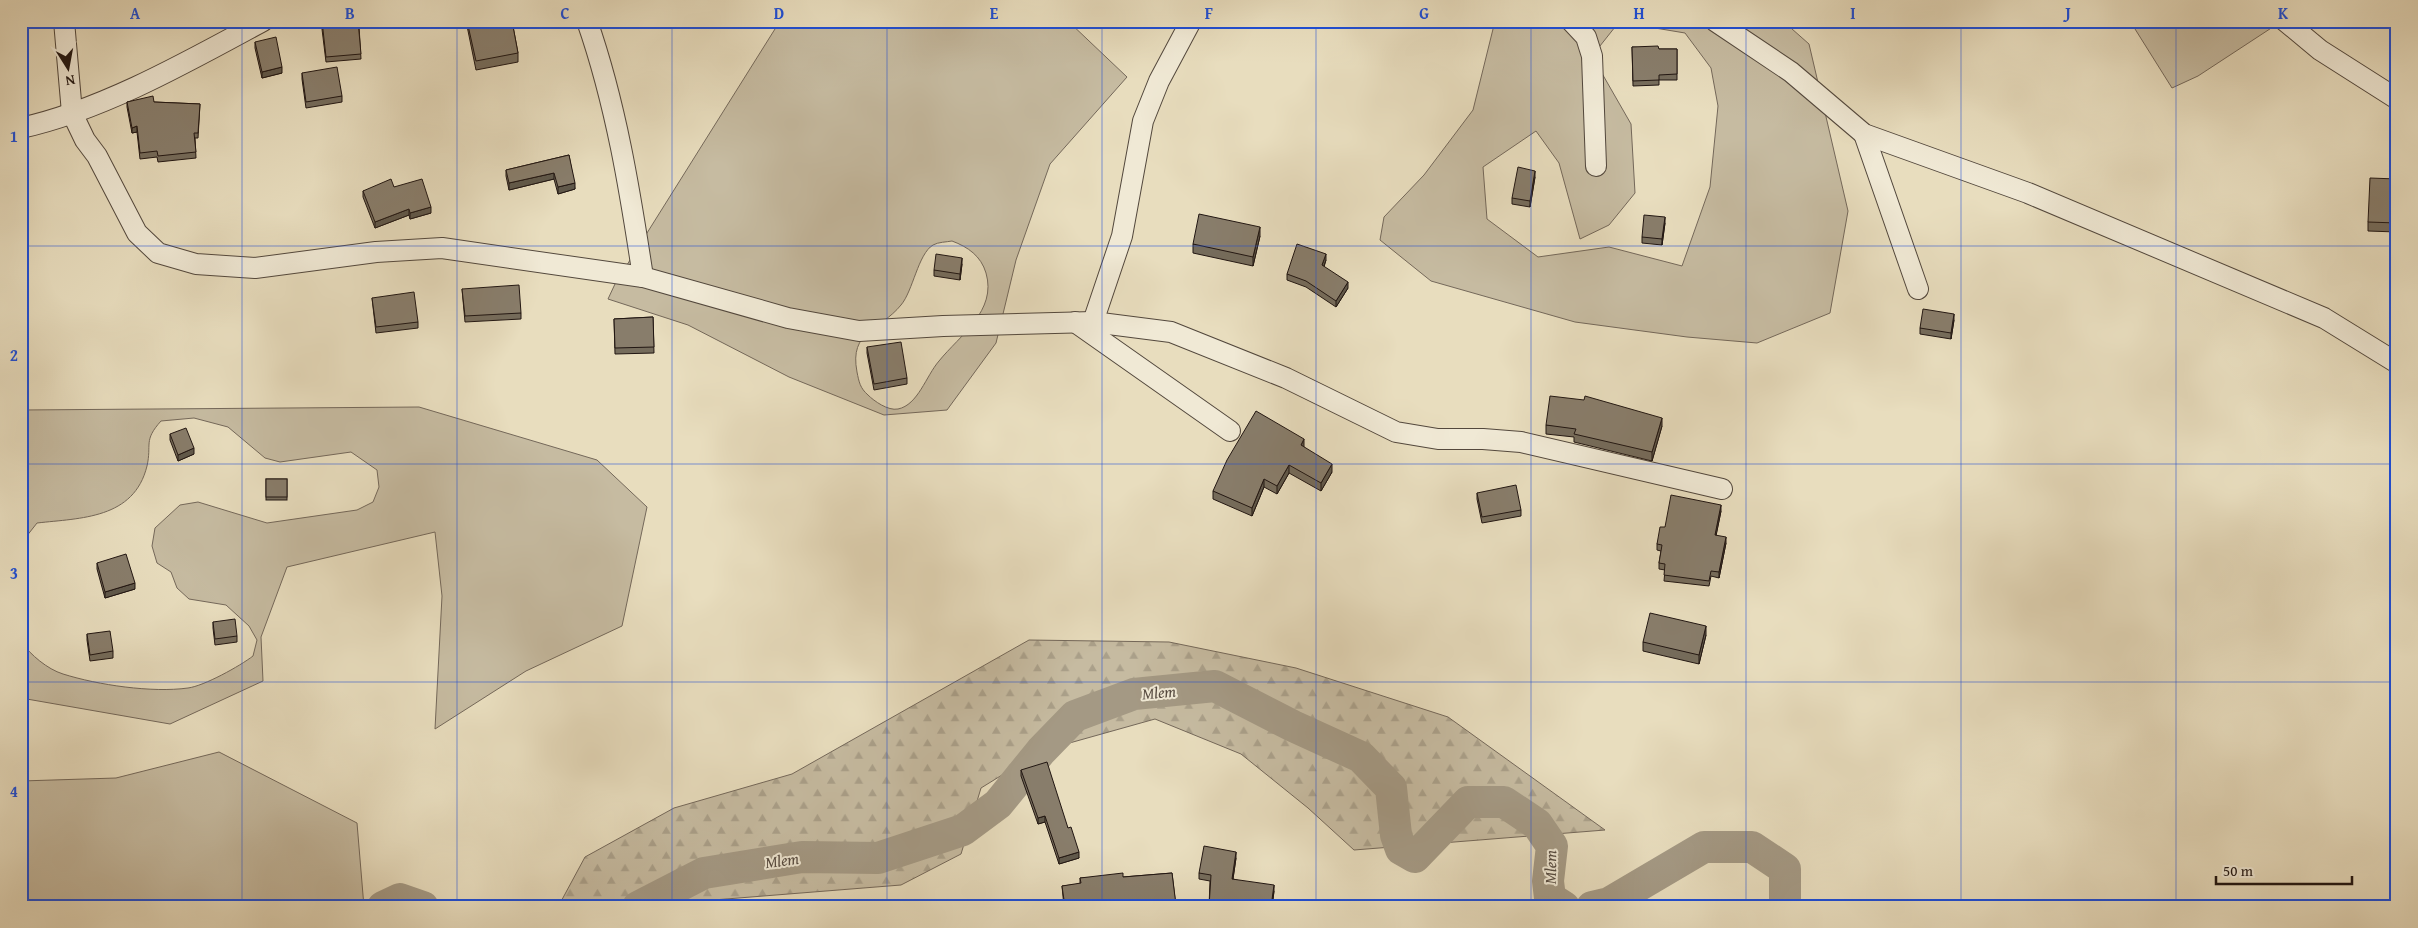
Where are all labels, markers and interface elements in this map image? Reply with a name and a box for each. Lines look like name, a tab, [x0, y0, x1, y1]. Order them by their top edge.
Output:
text: A	[130, 1, 141, 25]
text: B	[345, 1, 355, 25]
text: C	[560, 1, 570, 25]
text: D	[774, 1, 784, 25]
text: E	[990, 1, 999, 25]
text: F	[1205, 1, 1213, 25]
text: G	[1419, 1, 1429, 25]
text: H	[1633, 1, 1645, 25]
text: I	[1850, 1, 1856, 25]
text: J	[2062, 1, 2071, 25]
text: K	[2278, 1, 2289, 25]
north arrow	[42, 42, 92, 92]
text: N	[63, 70, 77, 92]
text: 1	[10, 124, 18, 148]
text: 2	[10, 343, 18, 367]
text: 3	[10, 561, 18, 585]
water label: Mlem	[1141, 679, 1177, 705]
text: 4	[10, 779, 18, 803]
water label: Mlem	[763, 846, 801, 874]
water label: Mlem	[1538, 849, 1562, 884]
scale bar	[2216, 853, 2352, 885]
text: 50 m	[2223, 860, 2254, 881]

